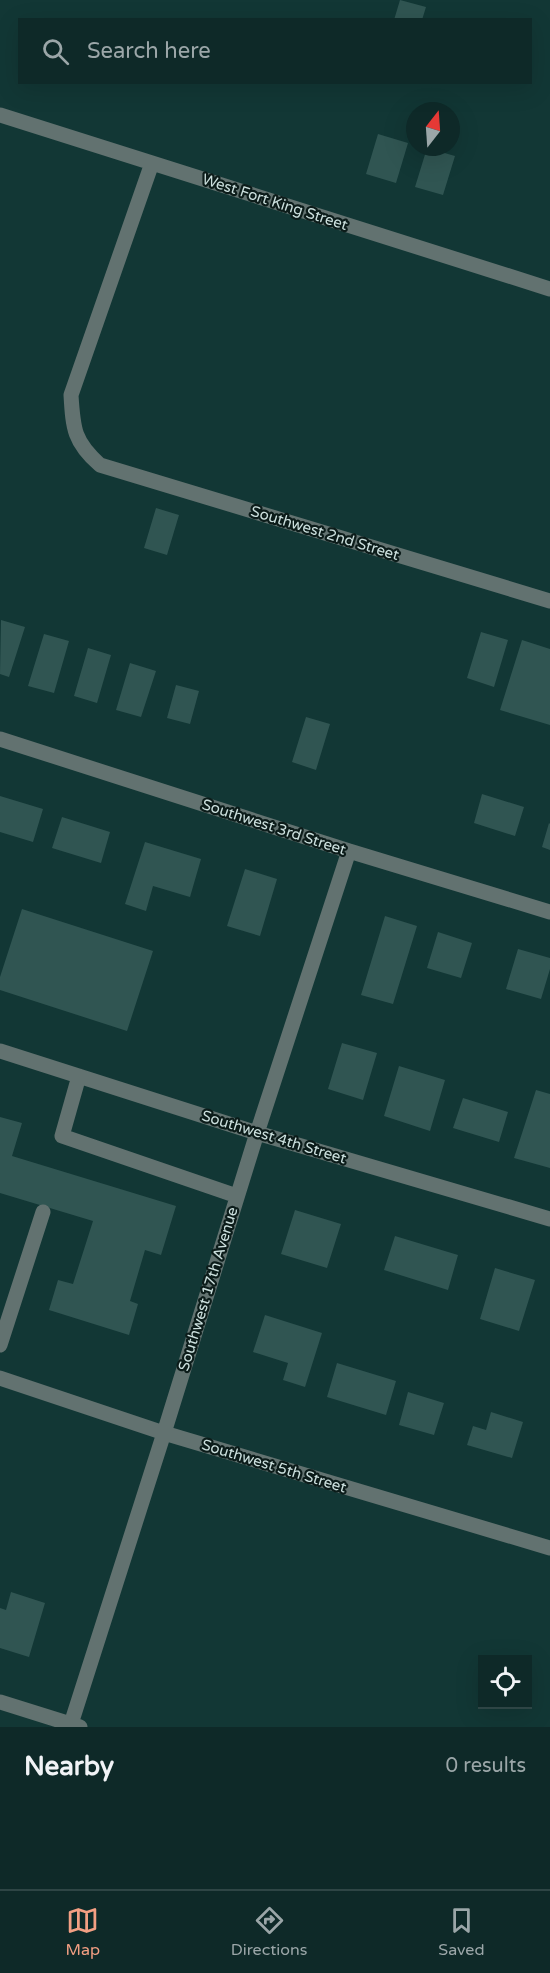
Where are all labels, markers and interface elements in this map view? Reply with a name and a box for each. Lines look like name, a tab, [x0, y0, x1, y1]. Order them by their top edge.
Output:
search box	[18, 18, 532, 84]
icon: search	[39, 35, 72, 68]
text: Search here	[87, 38, 211, 64]
north arrow	[406, 102, 460, 156]
street label: West Fort King Street	[200, 170, 350, 234]
street label: Southwest 2nd Street	[249, 502, 402, 564]
street label: Southwest 3rd Street	[200, 795, 349, 859]
street label: Southwest 4th Street	[199, 1106, 349, 1168]
street label: Southwest 17th Avenue	[174, 1205, 242, 1373]
street label: Southwest 5th Street	[199, 1435, 349, 1497]
map controls	[478, 1655, 532, 1709]
button: locate	[478, 1655, 532, 1709]
text: Nearby	[24, 1751, 114, 1782]
text: 0 results	[446, 1754, 526, 1778]
tab: Map	[65, 1904, 100, 1960]
tab: Directions	[231, 1904, 307, 1960]
tab: Saved	[438, 1904, 485, 1960]

